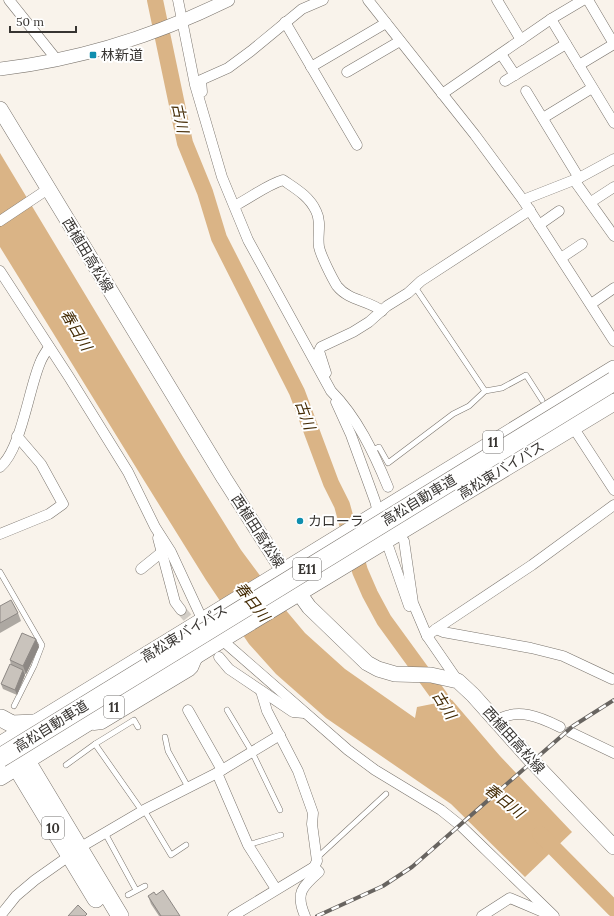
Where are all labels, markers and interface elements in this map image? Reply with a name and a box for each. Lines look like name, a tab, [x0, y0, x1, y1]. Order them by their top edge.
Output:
scale bar	[10, 8, 76, 34]
text: 50 m	[16, 14, 44, 29]
place label: 林新道	[101, 46, 143, 64]
marker: 林新道	[88, 50, 98, 60]
water label: 古川	[168, 101, 193, 136]
street label: 西植田高松線	[59, 214, 117, 296]
water label: 春日川	[57, 306, 97, 356]
water label: 古川	[291, 397, 320, 434]
road number: 11	[483, 431, 503, 453]
street label: 高松東バイパス	[454, 437, 548, 503]
street label: 高松自動車道	[378, 471, 460, 529]
street label: 西植田高松線	[228, 491, 288, 571]
place label: カローラ	[308, 512, 364, 530]
marker: カローラ	[295, 516, 305, 526]
road number: E11	[293, 558, 321, 580]
water label: 春日川	[231, 578, 275, 627]
street label: 高松東バイパス	[137, 600, 231, 666]
water label: 古川	[428, 687, 461, 724]
street label: 高松自動車道	[11, 696, 91, 756]
road number: 11	[104, 696, 124, 718]
street label: 西植田高松線	[479, 703, 549, 777]
water label: 春日川	[481, 779, 529, 823]
road number: 10	[42, 817, 64, 839]

